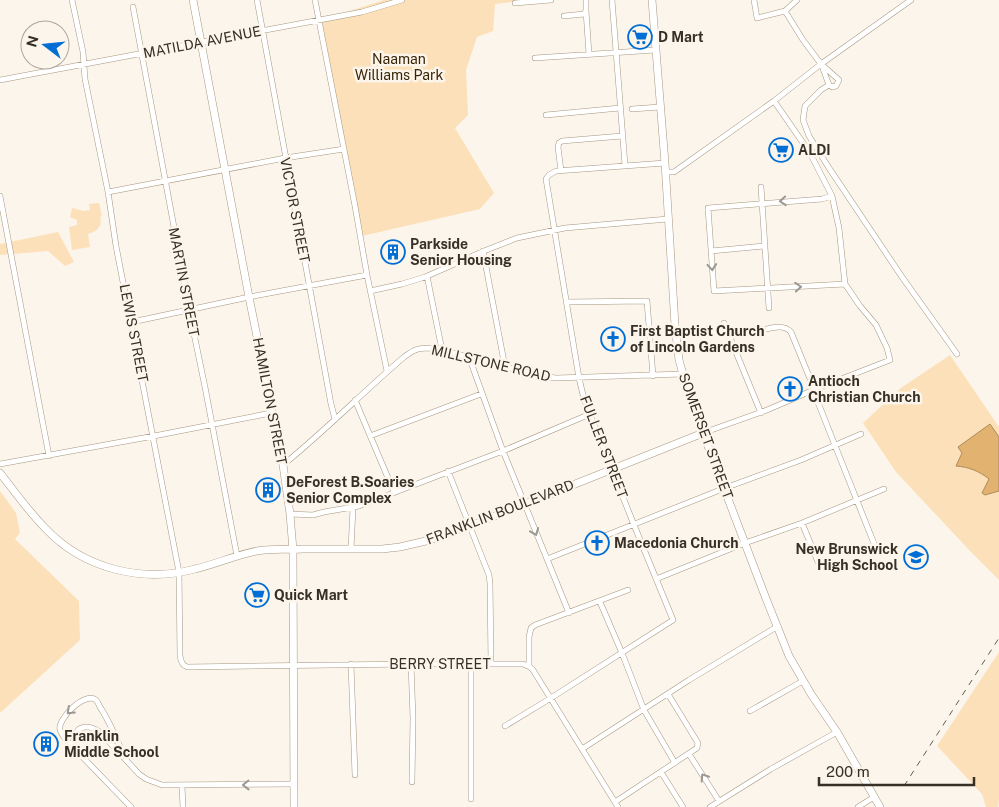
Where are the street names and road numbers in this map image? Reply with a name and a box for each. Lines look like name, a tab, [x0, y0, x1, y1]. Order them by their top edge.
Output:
street label: MATILDA AVENUE	[142, 23, 262, 61]
street label: VICTOR STREET	[277, 156, 313, 264]
street label: MARTIN STREET	[166, 226, 202, 338]
street label: LEWIS STREET	[117, 282, 151, 384]
street label: HAMILTON STREET	[250, 336, 290, 466]
street label: MILLSTONE ROAD	[430, 342, 552, 384]
street label: SOMERSET STREET	[676, 371, 736, 501]
street label: FULLER STREET	[577, 393, 631, 501]
street label: FRANKLIN BOULEVARD	[424, 476, 576, 548]
street label: BERRY STREET	[389, 656, 491, 672]

